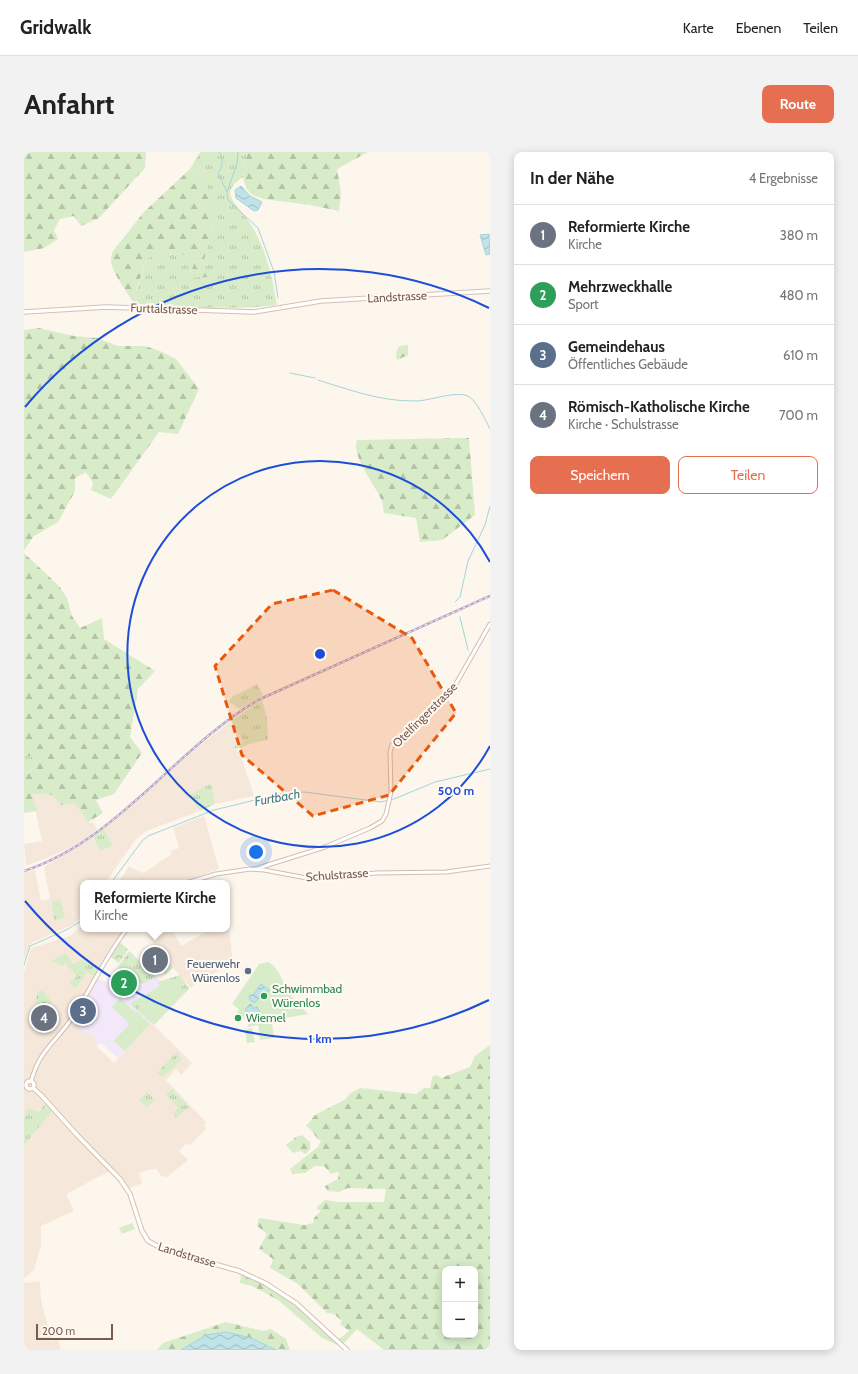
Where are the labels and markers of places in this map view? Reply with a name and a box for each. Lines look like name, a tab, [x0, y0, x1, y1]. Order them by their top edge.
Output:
centre of rings	[313, 647, 327, 661]
pin: 1	[142, 945, 168, 975]
place label: Feuerwehr Würenlos	[187, 956, 240, 985]
marker: Feuerwehr Würenlos	[243, 966, 253, 976]
pin: 2	[111, 968, 137, 998]
place label: Schwimmbad Würenlos	[272, 981, 342, 1010]
marker: Schwimmbad Würenlos	[259, 991, 269, 1001]
pin: 3	[70, 996, 96, 1026]
pin: 4	[31, 1003, 57, 1033]
place label: Wiemel	[246, 1010, 286, 1025]
marker: Wiemel	[233, 1013, 243, 1023]

